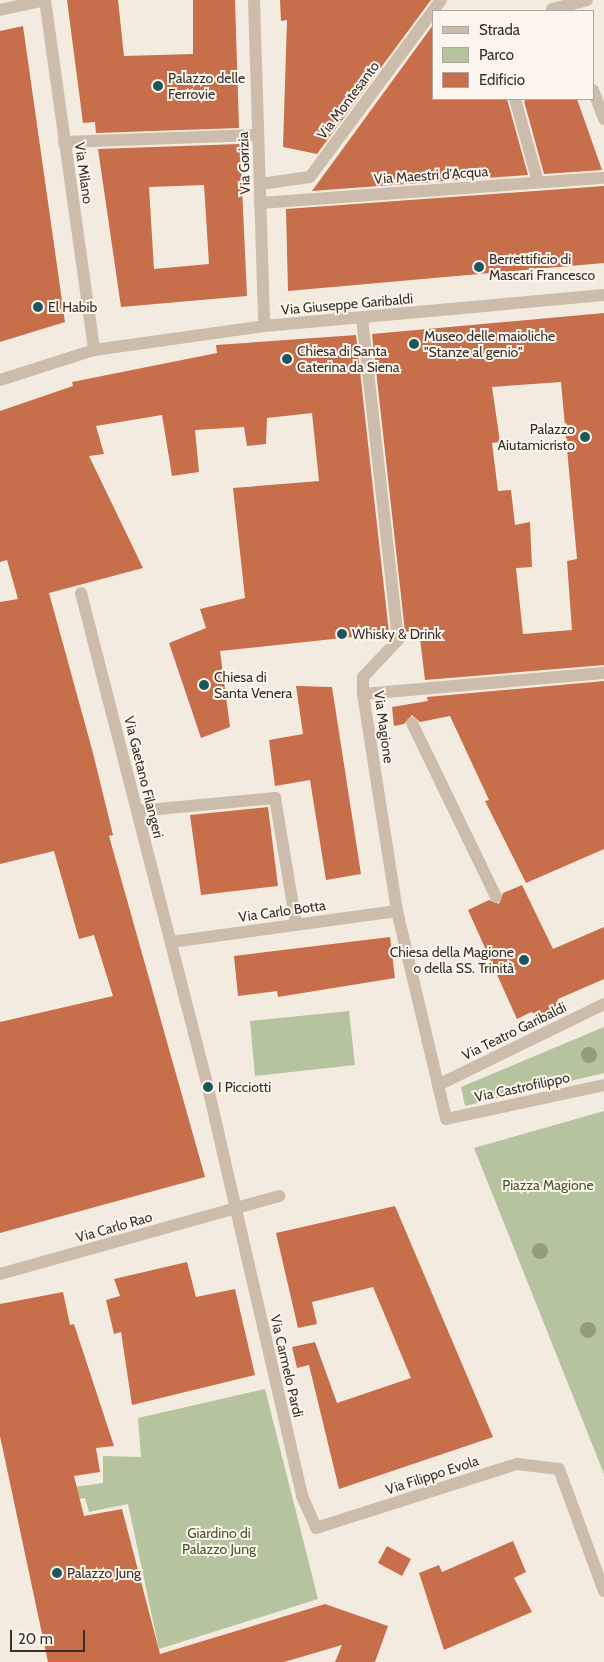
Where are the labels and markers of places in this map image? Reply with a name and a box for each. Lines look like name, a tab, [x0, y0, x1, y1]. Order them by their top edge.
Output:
place label: Palazzo delle Ferrovie	[168, 70, 245, 102]
marker: Palazzo delle Ferrovie	[152, 80, 164, 92]
place label: Berrettificio di Mascari Francesco	[489, 251, 595, 284]
marker: Berrettificio di Mascari Francesco	[473, 261, 485, 273]
place label: El Habib	[48, 299, 97, 315]
marker: El Habib	[32, 301, 44, 313]
place label: Museo delle maioliche "Stanze al genio"	[424, 328, 555, 361]
marker: Museo delle maioliche "Stanze al genio"	[408, 338, 420, 350]
place label: Chiesa di Santa Caterina da Siena	[297, 343, 400, 376]
marker: Chiesa di Santa Caterina da Siena	[281, 353, 293, 365]
place label: Palazzo Aiutamicristo	[497, 421, 575, 454]
marker: Palazzo Aiutamicristo	[579, 431, 591, 443]
place label: Whisky & Drink	[352, 626, 441, 642]
marker: Whisky & Drink	[336, 628, 348, 640]
place label: Chiesa di Santa Venera	[214, 669, 292, 702]
marker: Chiesa di Santa Venera	[198, 679, 210, 691]
place label: Chiesa della Magione o della SS. Trinità	[390, 944, 514, 976]
marker: Chiesa della Magione o della SS. Trinità	[518, 954, 530, 966]
place label: I Picciotti	[218, 1079, 271, 1095]
marker: I Picciotti	[202, 1081, 214, 1093]
place label: Palazzo Jung	[67, 1565, 141, 1581]
marker: Palazzo Jung	[51, 1567, 63, 1579]

